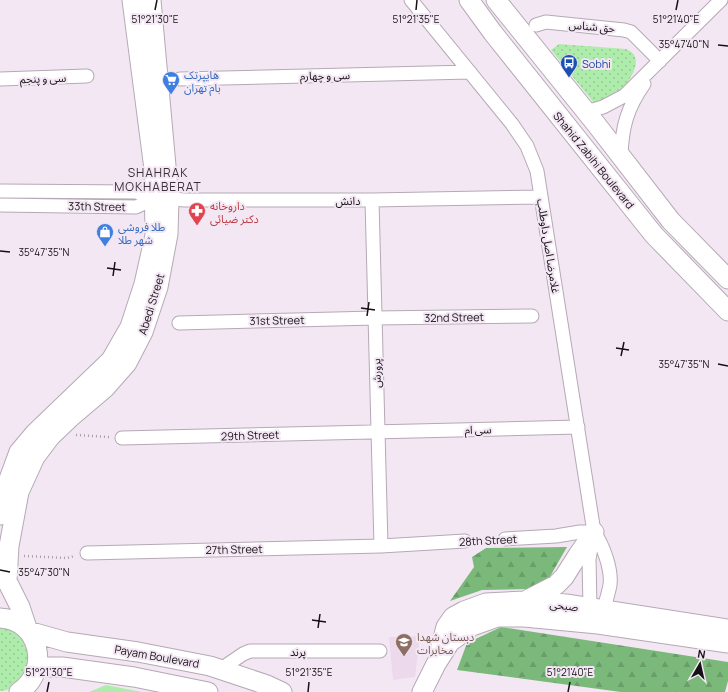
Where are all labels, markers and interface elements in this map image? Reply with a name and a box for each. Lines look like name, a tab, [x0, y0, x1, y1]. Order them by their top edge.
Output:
text: 51°21'30"E	[131, 12, 179, 26]
text: 51°21'35"E	[393, 12, 440, 26]
text: 51°21'40"E	[653, 12, 699, 26]
street label: حق شناس	[568, 17, 616, 36]
text: 35°47'40"N	[659, 37, 709, 51]
bus stop icon: Sobhi	[559, 53, 579, 78]
place label: Sobhi	[582, 56, 611, 71]
place label: هایپرتک بام تهران	[184, 67, 221, 96]
street label: سی و چهارم	[300, 67, 351, 84]
street label: سی و پنجم	[20, 70, 67, 88]
supermarket icon: هایپرتک بام تهران	[161, 70, 181, 95]
street label: Shahid Zabihi Boulevard	[550, 108, 638, 212]
district label: SHAHRAK MOKHABERAT	[114, 164, 202, 195]
street label: دانش	[336, 193, 360, 208]
street label: 33th Street	[68, 198, 126, 214]
place label: داروخانه دکتر ضیائی	[210, 198, 259, 226]
street label: غلامرضا اصل داوطلب	[534, 198, 564, 295]
pharmacy icon: داروخانه دکتر ضیائی	[187, 201, 207, 226]
place label: طلا فروشی شهر طلا	[118, 219, 165, 247]
shop icon: طلا فروشی شهر طلا	[95, 222, 115, 247]
text: 35°47'35"N	[19, 245, 70, 259]
street label: Abedi Street	[135, 271, 167, 337]
street label: 32nd Street	[424, 309, 484, 325]
street label: 31st Street	[249, 312, 305, 328]
text: 35°47'35"N	[659, 357, 710, 371]
street label: پرورش	[368, 358, 385, 388]
street label: سی ام	[464, 421, 492, 438]
street label: 29th Street	[220, 426, 280, 444]
street label: 28th Street	[459, 531, 517, 549]
street label: 27th Street	[205, 541, 263, 557]
text: 35°47'30"N	[18, 565, 70, 579]
street label: صبحی	[549, 596, 579, 614]
place label: دبستان شهدا مخابرات	[417, 629, 474, 657]
school or university icon: دبستان شهدا مخابرات	[394, 632, 414, 657]
street label: Payam Boulevard	[113, 641, 201, 671]
street label: پرند	[290, 644, 306, 660]
north arrow	[680, 644, 720, 684]
text: N	[697, 646, 707, 662]
text: 51°21'30"E	[25, 665, 73, 679]
text: 51°21'35"E	[286, 665, 333, 679]
text: 51°21'40"E	[547, 665, 593, 679]

